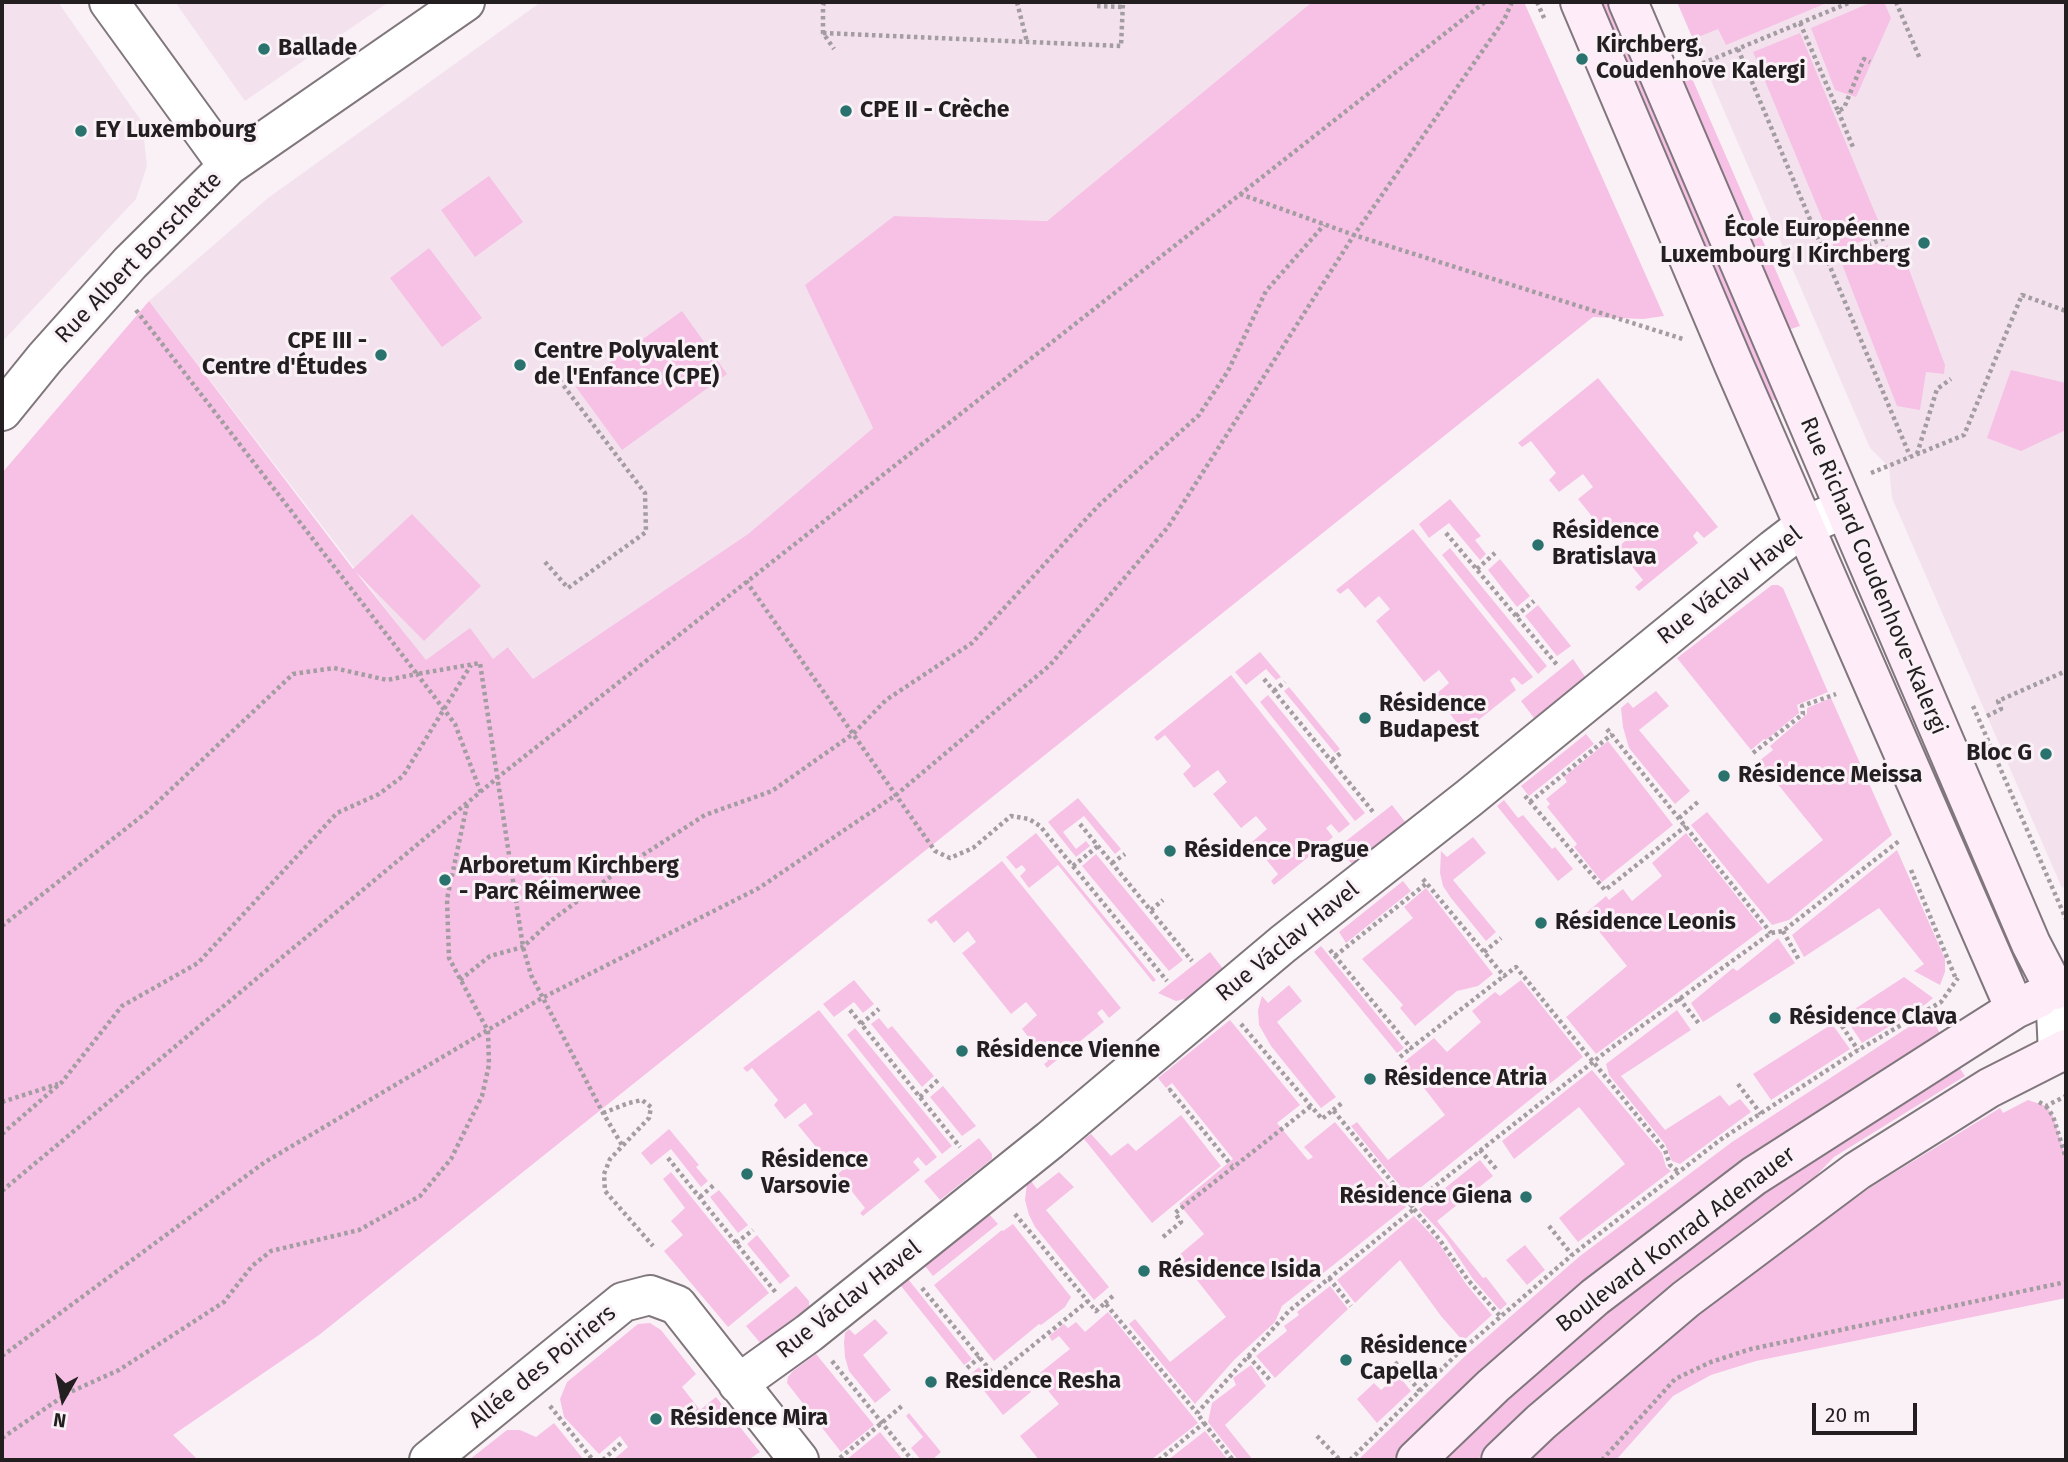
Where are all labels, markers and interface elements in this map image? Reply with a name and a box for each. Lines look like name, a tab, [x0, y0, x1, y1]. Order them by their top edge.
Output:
place label: Kirchberg, Coudenhove Kalergi	[1596, 32, 1806, 86]
place label: Ballade	[278, 35, 357, 63]
marker: Ballade	[256, 41, 272, 57]
marker: Kirchberg, Coudenhove Kalergi	[1574, 51, 1590, 67]
place label: CPE II - Crèche	[860, 97, 1009, 125]
marker: CPE II - Crèche	[838, 103, 854, 119]
place label: EY Luxembourg	[95, 117, 256, 145]
marker: EY Luxembourg	[73, 123, 89, 139]
street label: Rue Albert Borschette	[50, 166, 228, 350]
place label: École Européenne Luxembourg I Kirchberg	[1660, 216, 1910, 270]
marker: École Européenne Luxembourg I Kirchberg	[1916, 235, 1932, 251]
place label: CPE III - Centre d'Études	[202, 328, 367, 382]
place label: Centre Polyvalent de l'Enfance (CPE)	[534, 338, 719, 392]
marker: CPE III - Centre d'Études	[373, 347, 389, 363]
marker: Centre Polyvalent de l'Enfance (CPE)	[512, 357, 528, 373]
street label: Rue Richard Coudenhove-Kalergi	[1793, 413, 1953, 739]
place label: Résidence Bratislava	[1552, 518, 1659, 572]
street label: Rue Václav Havel	[1652, 521, 1808, 651]
marker: Résidence Bratislava	[1530, 537, 1546, 553]
place label: Résidence Budapest	[1379, 691, 1486, 745]
marker: Résidence Budapest	[1357, 710, 1373, 726]
place label: Bloc G	[1966, 740, 2032, 768]
marker: Bloc G	[2038, 746, 2054, 762]
place label: Résidence Meissa	[1738, 762, 1922, 790]
marker: Résidence Meissa	[1716, 768, 1732, 784]
place label: Résidence Prague	[1184, 837, 1369, 865]
marker: Résidence Prague	[1162, 843, 1178, 859]
place label: Arboretum Kirchberg - Parc Réimerwee	[459, 853, 679, 907]
marker: Arboretum Kirchberg - Parc Réimerwee	[437, 872, 453, 888]
street label: Rue Václav Havel	[1211, 876, 1365, 1008]
place label: Résidence Leonis	[1555, 909, 1736, 937]
marker: Résidence Leonis	[1533, 915, 1549, 931]
place label: Résidence Clava	[1789, 1004, 1957, 1032]
marker: Résidence Clava	[1767, 1010, 1783, 1026]
place label: Résidence Vienne	[976, 1037, 1160, 1065]
marker: Résidence Vienne	[954, 1043, 970, 1059]
place label: Résidence Atria	[1384, 1065, 1547, 1093]
marker: Résidence Atria	[1362, 1071, 1378, 1087]
street label: Boulevard Konrad Adenauer	[1551, 1141, 1801, 1339]
place label: Résidence Varsovie	[761, 1147, 868, 1201]
marker: Résidence Varsovie	[739, 1166, 755, 1182]
place label: Résidence Giena	[1340, 1183, 1512, 1211]
marker: Résidence Giena	[1518, 1189, 1534, 1205]
street label: Rue Václav Havel	[771, 1235, 927, 1365]
place label: Résidence Isida	[1158, 1257, 1321, 1285]
marker: Résidence Isida	[1136, 1263, 1152, 1279]
street label: Allée des Poiriers	[464, 1299, 622, 1435]
place label: Résidence Capella	[1360, 1333, 1467, 1387]
marker: Résidence Capella	[1338, 1352, 1354, 1368]
north arrow	[28, 1364, 98, 1434]
place label: Residence Resha	[945, 1368, 1121, 1396]
marker: Residence Resha	[923, 1374, 939, 1390]
scale bar	[1816, 1388, 1921, 1432]
text: 20 m	[1825, 1402, 1871, 1428]
place label: Résidence Mira	[670, 1405, 828, 1433]
text: N	[52, 1408, 68, 1433]
marker: Résidence Mira	[648, 1411, 664, 1427]

